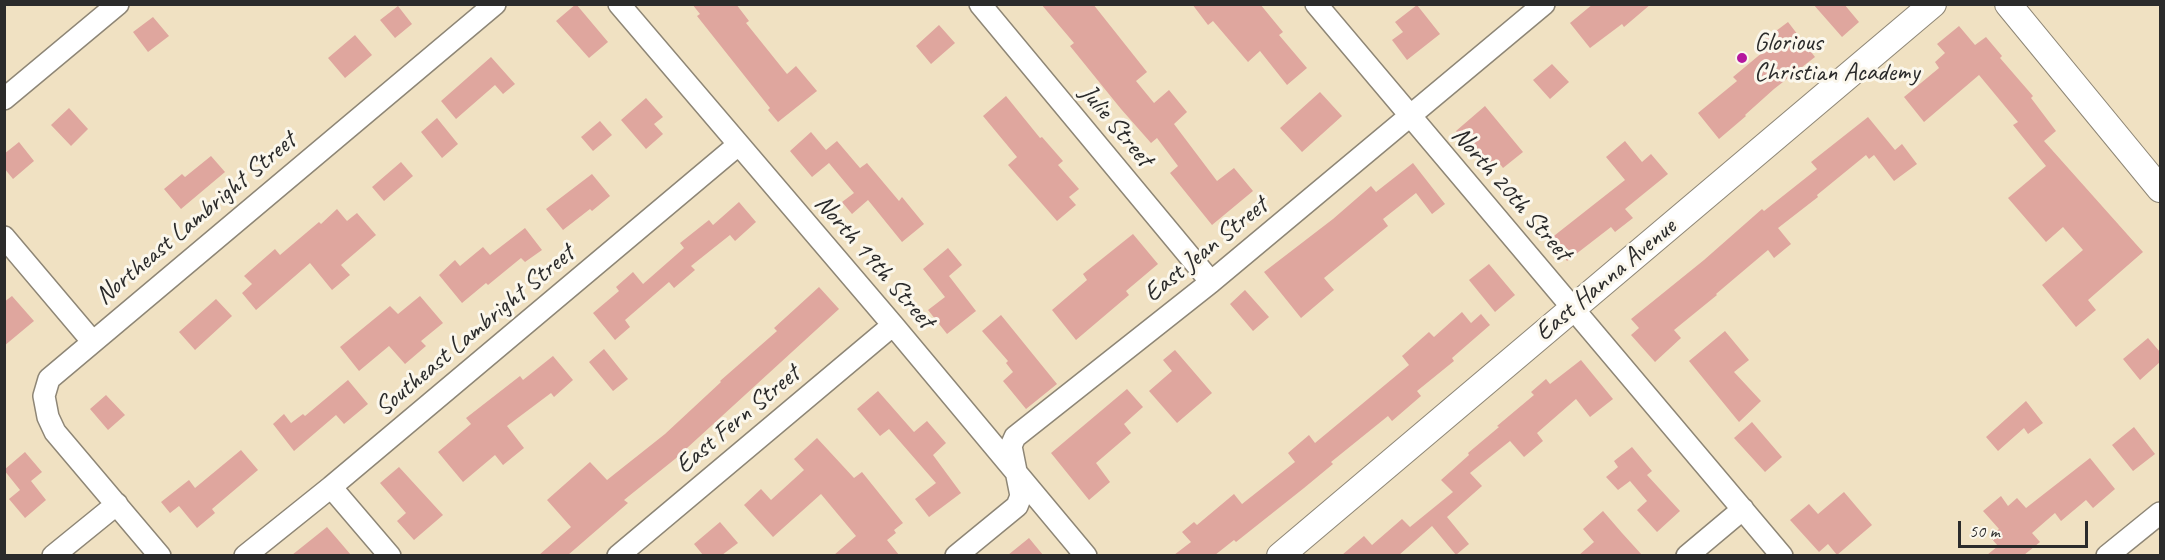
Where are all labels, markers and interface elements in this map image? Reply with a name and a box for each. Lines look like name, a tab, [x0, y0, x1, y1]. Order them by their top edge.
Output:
place label: Glorious Christian Academy	[1754, 27, 1919, 88]
marker: Glorious Christian Academy	[1735, 51, 1749, 65]
street label: Julie Street	[1073, 78, 1159, 174]
street label: North 20th Street	[1444, 121, 1578, 267]
street label: Northeast Lambright Street	[89, 126, 303, 312]
street label: North 19th Street	[807, 189, 941, 335]
street label: East Jean Street	[1138, 191, 1274, 309]
street label: East Hanna Avenue	[1529, 212, 1683, 348]
street label: Southeast Lambright Street	[369, 239, 581, 423]
street label: East Fern Street	[669, 359, 807, 481]
scale bar	[1961, 509, 2092, 547]
text: 50 m	[1969, 520, 2000, 542]

